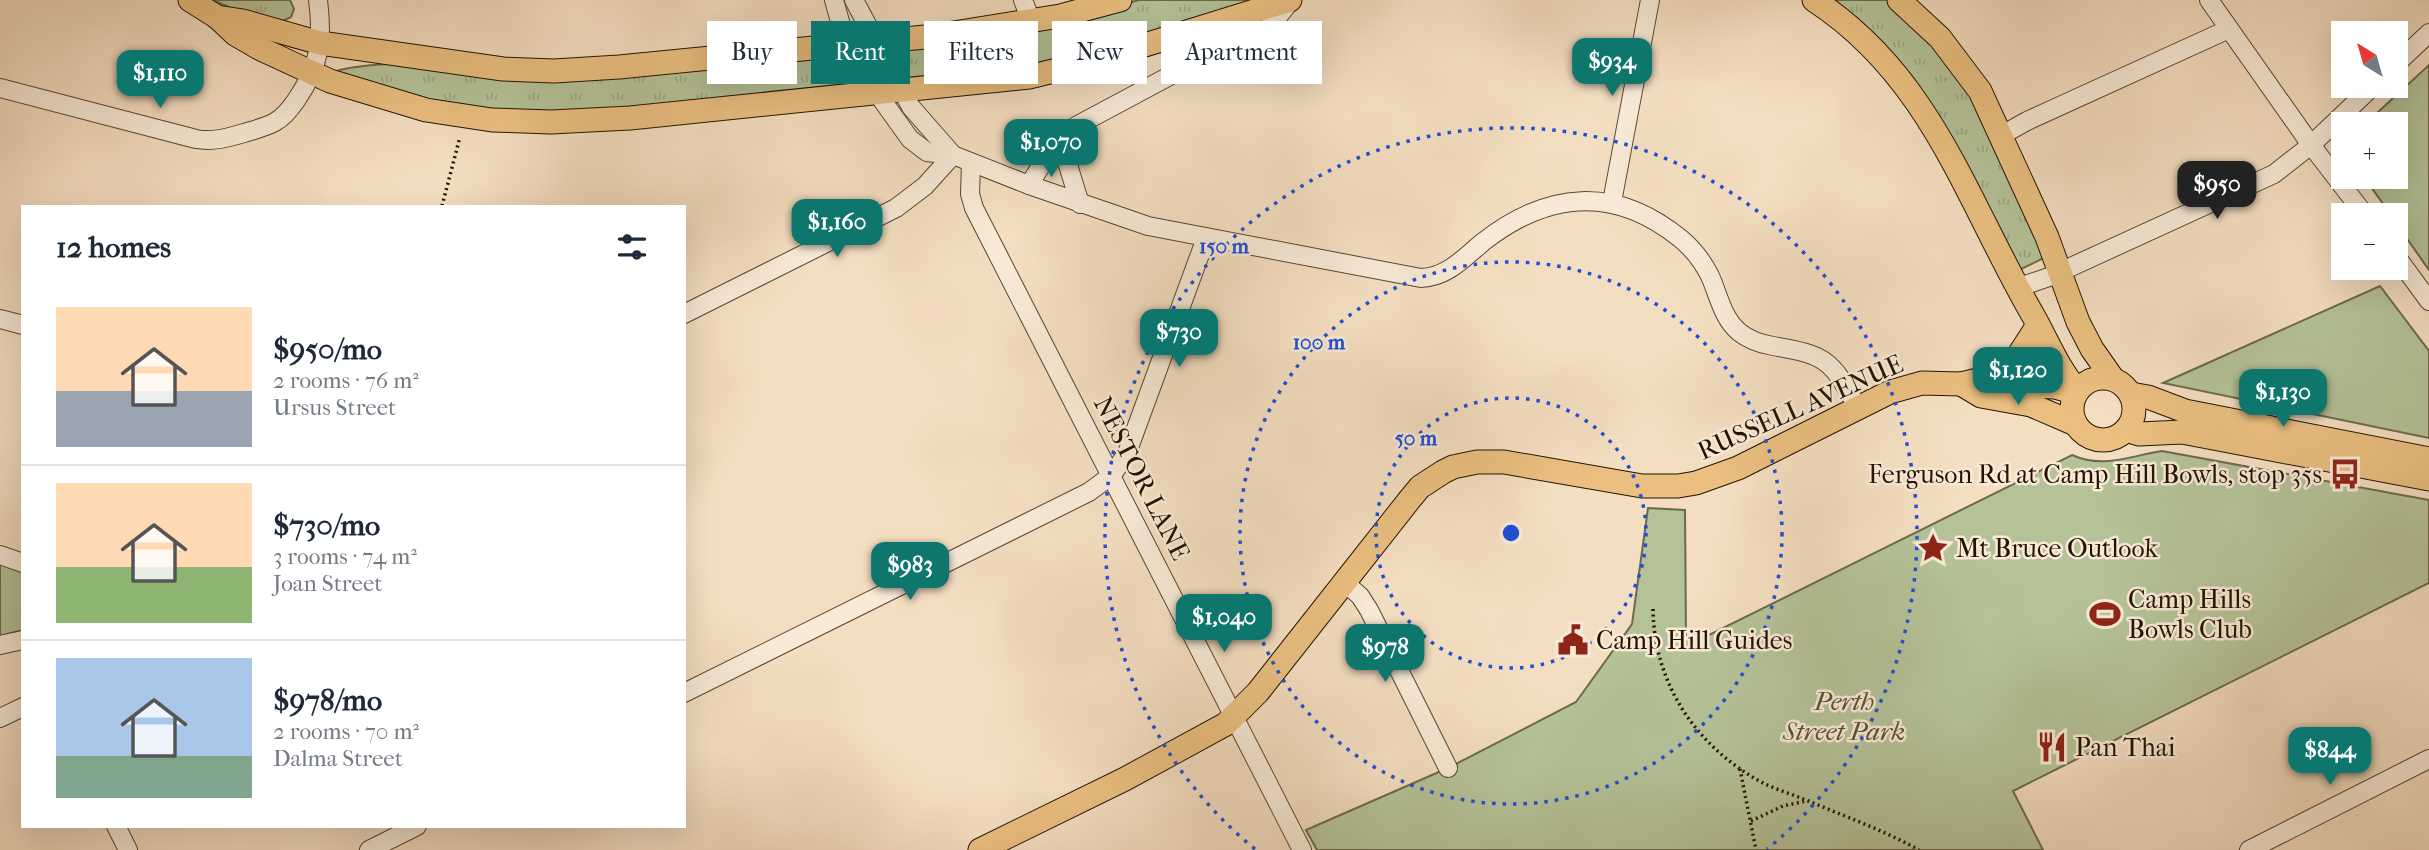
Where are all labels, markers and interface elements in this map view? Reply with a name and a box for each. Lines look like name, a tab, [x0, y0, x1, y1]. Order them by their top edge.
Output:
chip: Buy	[707, 21, 797, 84]
chip: Rent	[811, 21, 910, 84]
chip: Filters	[924, 21, 1038, 84]
chip: New	[1052, 21, 1147, 84]
chip: Apartment	[1161, 21, 1322, 84]
north arrow	[2331, 21, 2408, 98]
map controls	[2331, 21, 2408, 280]
pin: $934	[1571, 38, 1653, 98]
text: $934	[1588, 47, 1636, 74]
pin: $1,110	[103, 50, 217, 110]
text: $1,110	[133, 59, 187, 86]
button: +	[2331, 112, 2408, 189]
pin: $1,070	[994, 120, 1108, 179]
text: $1,070	[1020, 128, 1082, 155]
pin: $950	[2176, 162, 2258, 221]
text: $950	[2193, 170, 2241, 197]
pin: $1,160	[780, 200, 894, 259]
button: −	[2331, 203, 2408, 280]
text: $1,160	[808, 208, 866, 235]
icon: filters	[613, 228, 651, 266]
text: 12 homes	[56, 230, 171, 265]
text: 150 m	[1199, 234, 1250, 258]
pin: $730	[1138, 310, 1220, 369]
text: $730	[1156, 318, 1202, 345]
text: 100 m	[1293, 330, 1346, 354]
text: $950/mo	[273, 332, 382, 367]
icon: home	[112, 335, 196, 419]
street label: RUSSELL AVENUE	[1693, 348, 1908, 467]
pin: $1,120	[1961, 348, 2075, 407]
text: $1,120	[1989, 356, 2047, 383]
text: 2 rooms · 76 m²	[273, 367, 419, 394]
pin: $1,130	[2226, 370, 2340, 429]
text: $1,130	[2255, 378, 2311, 405]
street label: NESTOR LANE	[1087, 391, 1196, 566]
text: Ursus Street	[273, 394, 396, 421]
text: 50 m	[1395, 426, 1438, 450]
bus stop icon: Ferguson Rd at Camp Hill Bowls, stop 35s	[2328, 457, 2362, 491]
place label: Ferguson Rd at Camp Hill Bowls, stop 35s	[1868, 459, 2322, 490]
text: $730/mo	[273, 508, 380, 543]
icon: home	[112, 511, 196, 595]
centre of rings	[1499, 521, 1523, 545]
place icon: Mt Bruce Outlook	[1916, 531, 1950, 565]
place label: Mt Bruce Outlook	[1956, 533, 2159, 564]
pin: $983	[869, 542, 951, 602]
text: 3 rooms · 74 m²	[273, 543, 417, 570]
text: $983	[887, 551, 933, 578]
text: Joan Street	[273, 570, 382, 597]
place label: Camp Hills Bowls Club	[2128, 584, 2252, 645]
pin: $1,040	[1167, 594, 1281, 654]
sports icon: Camp Hills Bowls Club	[2088, 597, 2122, 631]
text: $1,040	[1192, 603, 1256, 630]
public building icon: Camp Hill Guides	[1556, 623, 1590, 657]
pin: $978	[1344, 624, 1426, 684]
place label: Camp Hill Guides	[1596, 625, 1792, 656]
text: $978	[1361, 633, 1409, 660]
text: $978/mo	[273, 683, 382, 718]
icon: home	[112, 686, 196, 770]
park label: Perth Street Park	[1782, 686, 1905, 747]
text: 2 rooms · 70 m²	[273, 718, 419, 745]
pin: $844	[2289, 728, 2371, 787]
restaurant icon: Pan Thai	[2035, 730, 2069, 764]
place label: Pan Thai	[2075, 732, 2176, 763]
text: $844	[2304, 736, 2356, 763]
text: Dalma Street	[273, 745, 403, 772]

